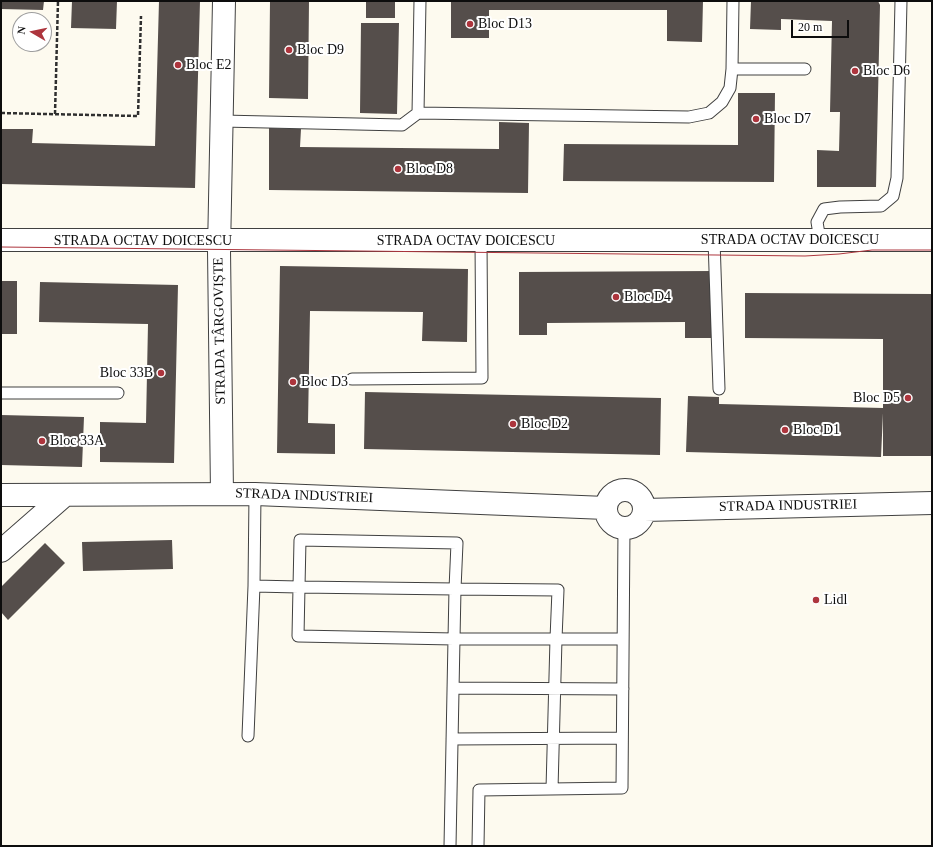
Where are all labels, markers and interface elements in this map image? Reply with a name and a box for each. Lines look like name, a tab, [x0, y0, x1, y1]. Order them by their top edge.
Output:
north arrow	[12, 12, 52, 52]
scale bar	[793, 12, 851, 38]
place label: Bloc D13	[478, 16, 532, 32]
marker: Bloc D13	[465, 19, 475, 29]
text: 20 m	[798, 20, 822, 34]
text: N	[15, 25, 28, 35]
place label: Bloc D9	[297, 42, 344, 58]
marker: Bloc D9	[284, 45, 294, 55]
place label: Bloc E2	[186, 57, 231, 73]
marker: Bloc E2	[173, 60, 183, 70]
place label: Bloc D6	[863, 63, 910, 79]
marker: Bloc D6	[850, 66, 860, 76]
place label: Bloc D7	[764, 111, 811, 127]
marker: Bloc D7	[751, 114, 761, 124]
place label: Bloc D8	[406, 161, 453, 177]
marker: Bloc D8	[393, 164, 403, 174]
street label: STRADA OCTAV DOICESCU	[701, 232, 879, 248]
street label: STRADA OCTAV DOICESCU	[54, 233, 232, 249]
street label: STRADA OCTAV DOICESCU	[377, 233, 555, 249]
street label: STRADA TÂRGOVIȘTE	[210, 257, 230, 405]
place label: Bloc D4	[624, 289, 671, 305]
marker: Bloc D4	[611, 292, 621, 302]
place label: Bloc 33B	[100, 365, 153, 381]
marker: Bloc 33B	[156, 368, 166, 378]
place label: Bloc D3	[301, 374, 348, 390]
marker: Bloc D3	[288, 377, 298, 387]
place label: Bloc D5	[853, 390, 900, 406]
marker: Bloc D5	[903, 393, 913, 403]
place label: Bloc D2	[521, 416, 568, 432]
marker: Bloc D2	[508, 419, 518, 429]
place label: Bloc D1	[793, 422, 840, 438]
marker: Bloc D1	[780, 425, 790, 435]
place label: Bloc 33A	[50, 433, 104, 449]
marker: Bloc 33A	[37, 436, 47, 446]
street label: STRADA INDUSTRIEI	[235, 485, 373, 507]
street label: STRADA INDUSTRIEI	[719, 496, 857, 516]
place label: Lidl	[824, 592, 847, 608]
marker: Lidl	[811, 595, 821, 605]

